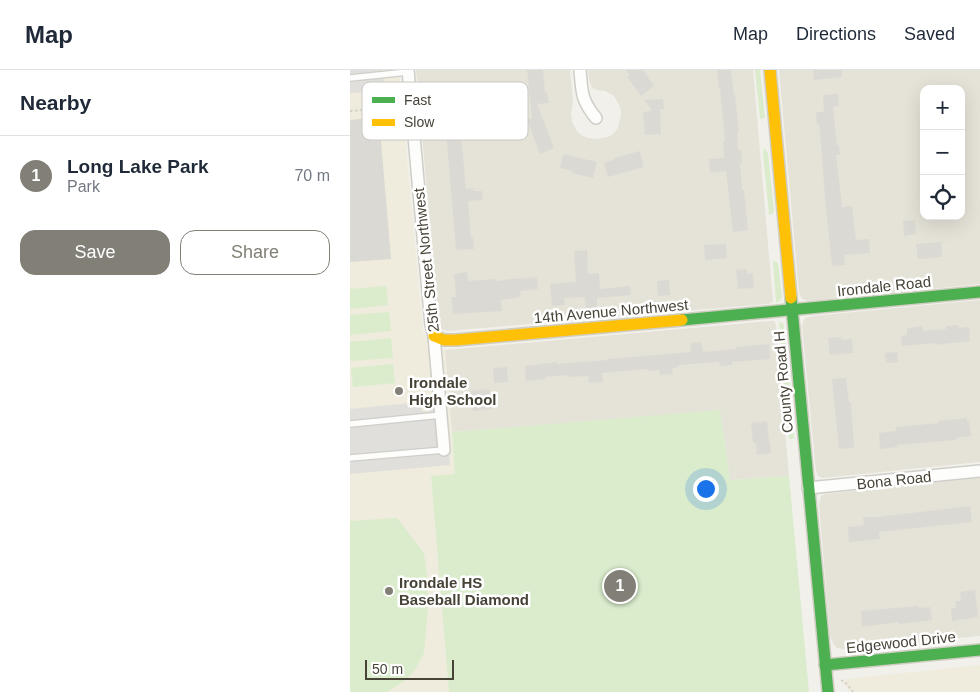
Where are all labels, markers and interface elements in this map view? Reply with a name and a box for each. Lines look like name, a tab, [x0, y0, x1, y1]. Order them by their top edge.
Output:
text: Map	[25, 21, 73, 48]
text: Map	[733, 24, 768, 44]
text: Directions	[796, 24, 876, 44]
text: Saved	[904, 24, 955, 44]
legend	[362, 82, 528, 140]
map controls	[920, 85, 965, 220]
button: +	[920, 85, 965, 130]
text: Nearby	[20, 91, 91, 114]
text: Fast	[404, 92, 431, 108]
text: Slow	[404, 114, 435, 130]
button: −	[920, 130, 965, 175]
text: Long Lake Park	[67, 156, 209, 177]
text: 1	[32, 167, 40, 184]
text: 70 m	[294, 167, 330, 184]
button: locate	[920, 175, 965, 220]
text: Park	[67, 178, 100, 195]
street label: 25th Street Northwest	[410, 186, 442, 333]
button: Save	[20, 230, 170, 275]
button: Share	[180, 230, 330, 275]
street label: Irondale Road	[836, 273, 932, 299]
street label: 14th Avenue Northwest	[533, 296, 690, 326]
street label: County Road H	[770, 330, 796, 434]
place label: Irondale High School	[409, 374, 497, 408]
marker: Irondale High School	[393, 385, 405, 397]
street label: Bona Road	[856, 468, 932, 492]
your location	[693, 476, 719, 502]
pin: 1	[604, 567, 636, 605]
place label: Irondale HS Baseball Diamond	[399, 574, 529, 608]
marker: Irondale HS Baseball Diamond	[383, 585, 395, 597]
street label: Edgewood Drive	[845, 628, 957, 656]
scale bar	[365, 657, 454, 680]
text: 50 m	[372, 661, 403, 677]

